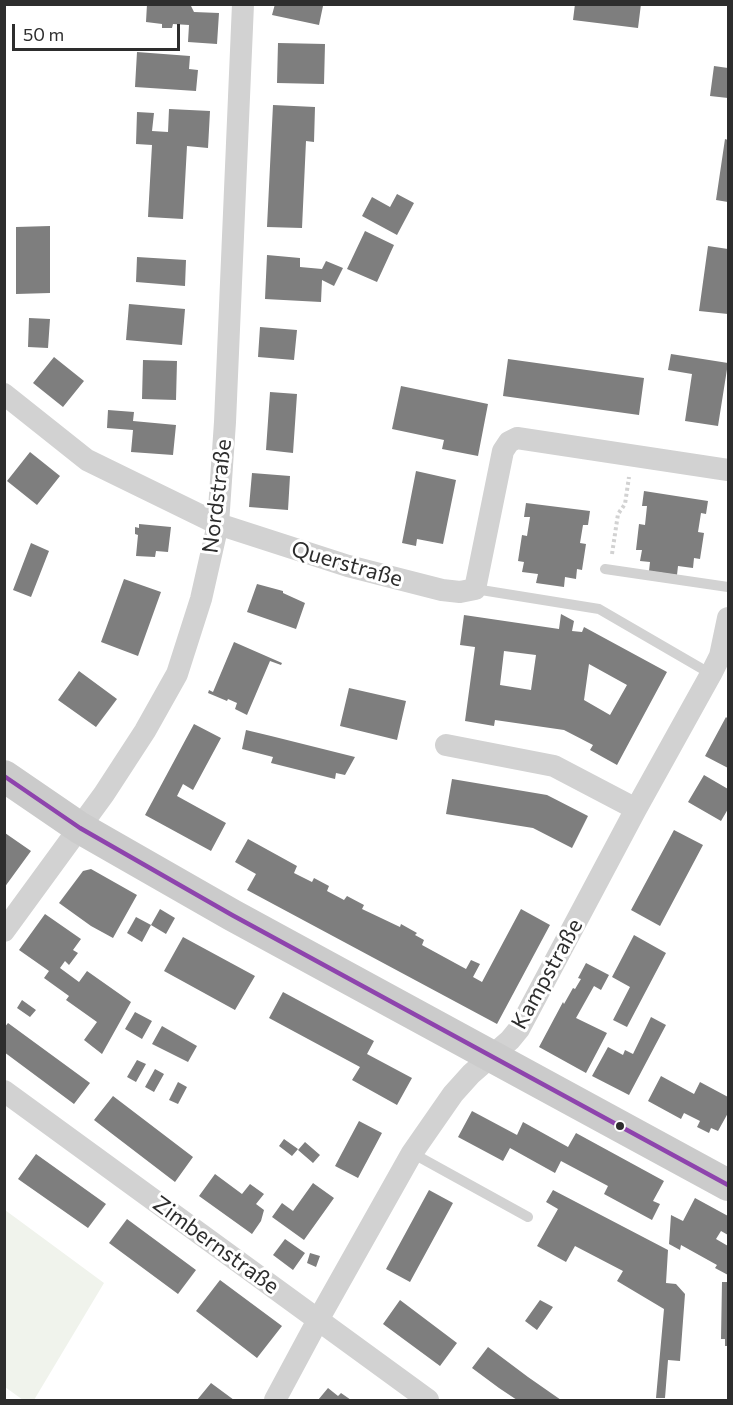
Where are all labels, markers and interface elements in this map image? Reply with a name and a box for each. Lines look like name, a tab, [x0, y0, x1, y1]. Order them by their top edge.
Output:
scale bar	[15, 12, 183, 50]
text: 50 m	[23, 23, 64, 45]
street label: Nordstraße	[197, 437, 237, 555]
street label: Querstraße	[288, 536, 406, 592]
street label: Kampstraße	[506, 914, 588, 1034]
unlabelled marker	[614, 1120, 626, 1132]
street label: Zimbernstraße	[148, 1190, 284, 1300]

